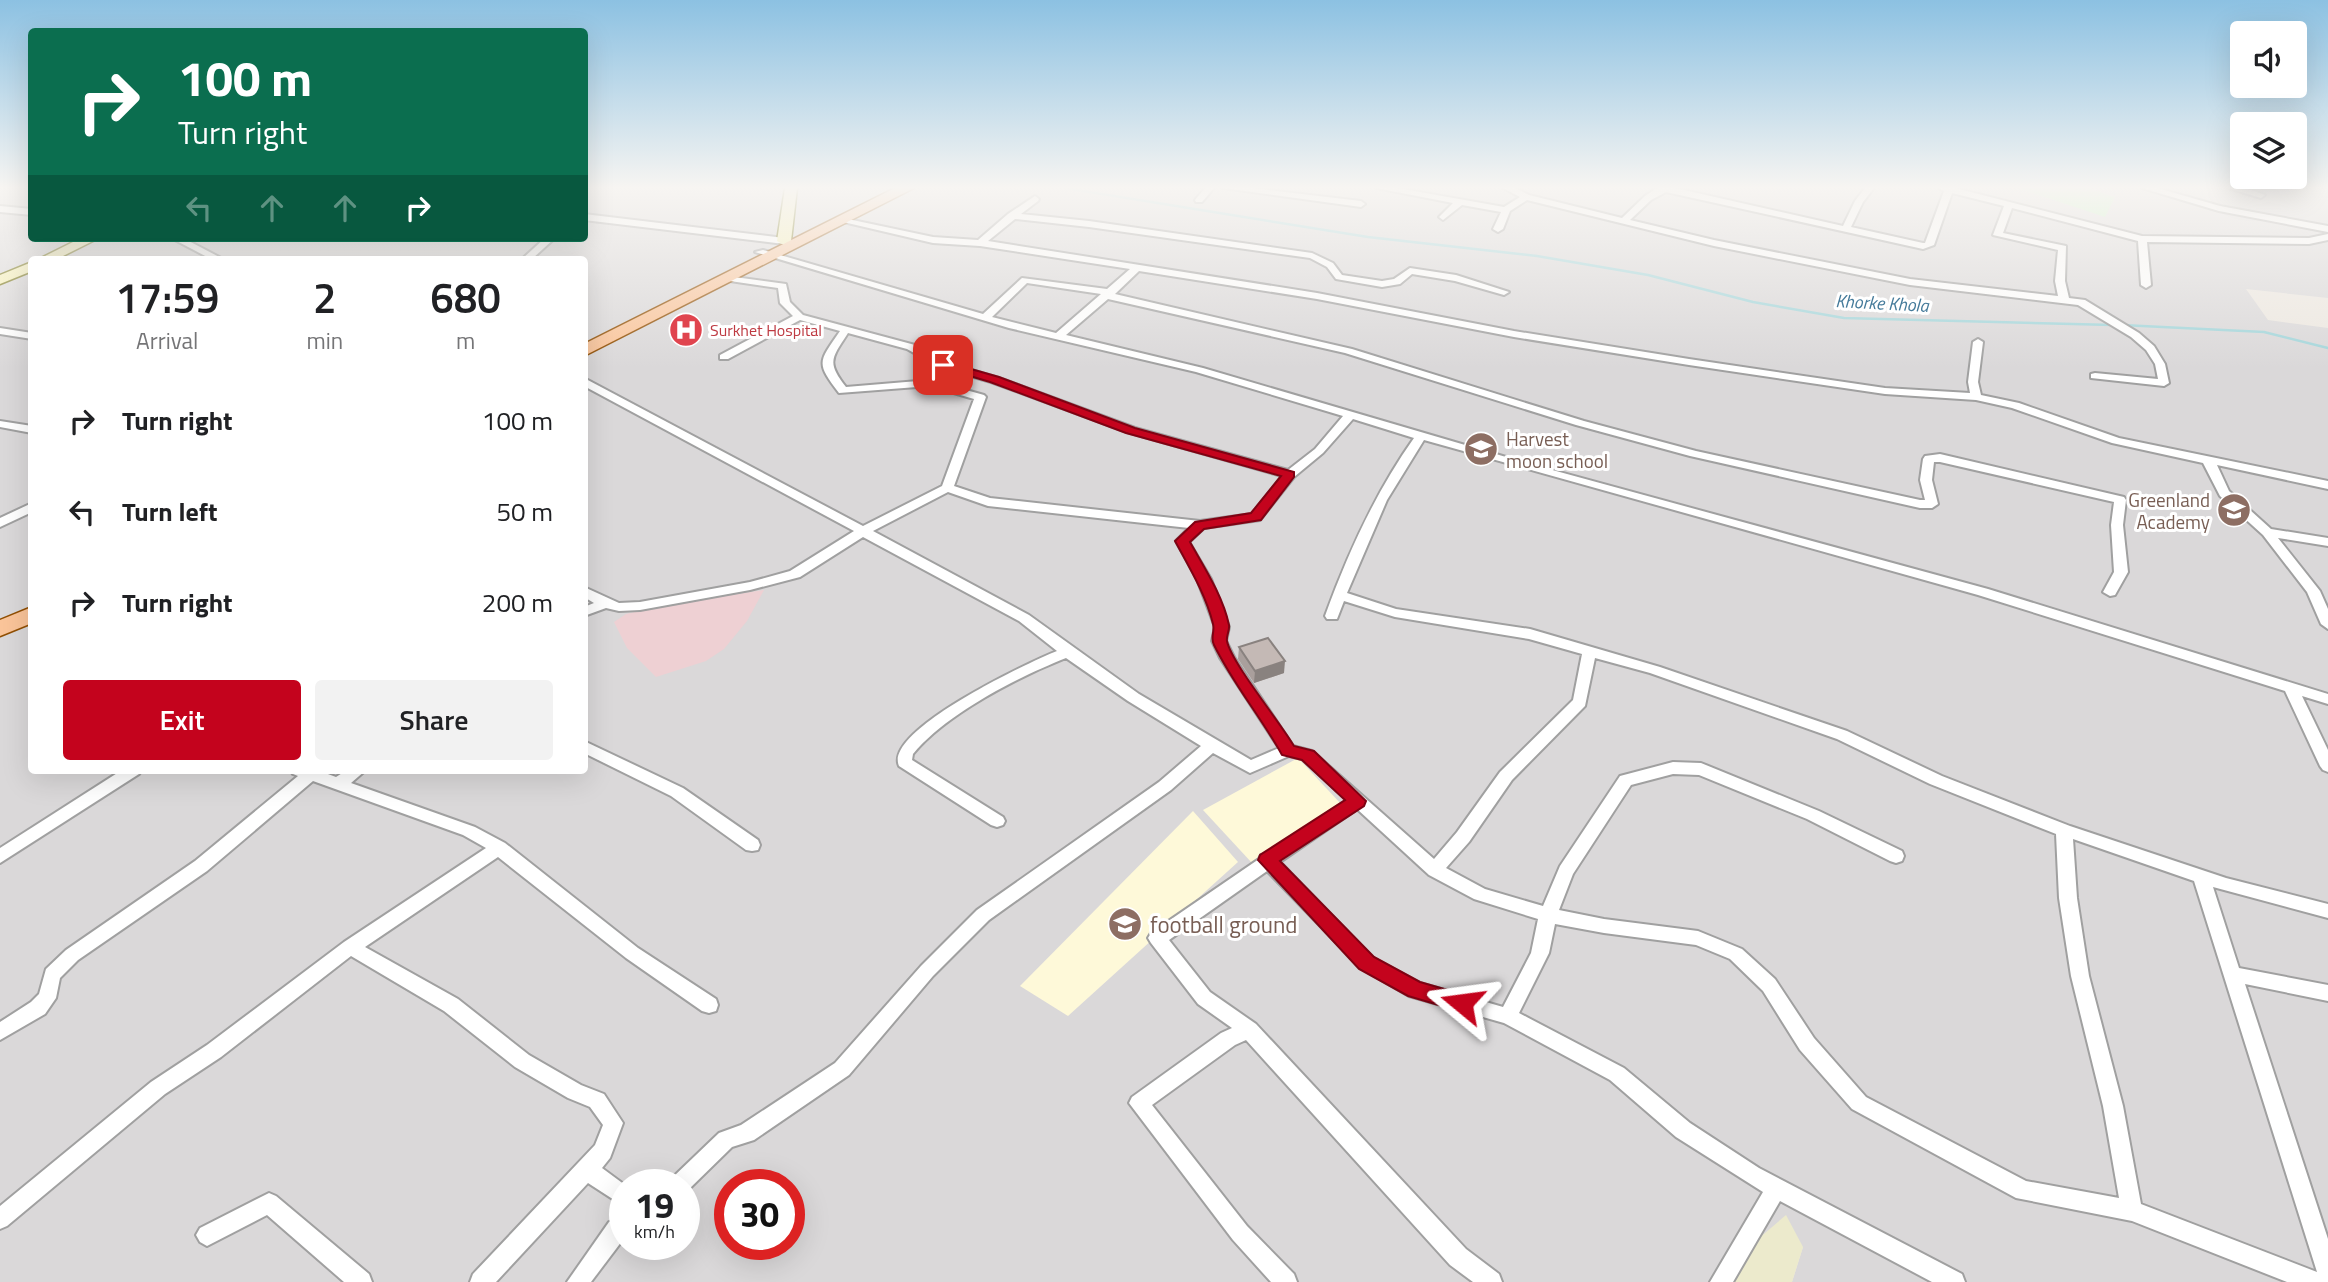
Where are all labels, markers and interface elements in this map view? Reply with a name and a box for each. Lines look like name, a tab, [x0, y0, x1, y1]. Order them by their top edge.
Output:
map controls	[2230, 21, 2307, 189]
button: sound	[2230, 21, 2307, 98]
text: 100 m	[178, 40, 312, 115]
icon: right	[63, 56, 154, 147]
text: Turn right	[178, 108, 307, 156]
button: layers	[2230, 112, 2307, 189]
icon: left	[180, 189, 218, 227]
icon: ahead	[253, 189, 291, 227]
icon: ahead	[326, 189, 364, 227]
icon: right	[399, 189, 437, 227]
text: 17:59	[115, 265, 219, 329]
text: 2	[313, 265, 337, 329]
text: 680	[430, 265, 501, 329]
water label: Khorke Khola	[1835, 287, 1930, 319]
hospital icon: Surkhet Hospital	[667, 311, 705, 349]
place label: Surkhet Hospital	[710, 318, 822, 342]
text: Arrival	[136, 323, 198, 358]
text: min	[306, 323, 343, 358]
text: m	[456, 323, 475, 358]
pin	[913, 335, 973, 395]
icon: arrive	[924, 346, 962, 384]
text: Turn right	[122, 401, 233, 440]
text: 100 m	[482, 401, 553, 440]
icon: right	[63, 402, 101, 440]
place label: Harvest moon school	[1506, 424, 1608, 475]
school or university icon: Harvest moon school	[1462, 430, 1500, 468]
place label: Greenland Academy	[2128, 485, 2210, 536]
school or university icon: Greenland Academy	[2215, 491, 2253, 529]
text: Turn left	[122, 492, 217, 531]
text: 50 m	[496, 492, 553, 531]
icon: left	[63, 493, 101, 531]
text: Turn right	[122, 583, 233, 622]
text: 200 m	[482, 583, 553, 622]
icon: right	[63, 584, 101, 622]
button: Exit	[63, 680, 301, 760]
button: Share	[315, 680, 553, 760]
school or university icon: football ground	[1106, 905, 1144, 943]
place label: football ground	[1150, 907, 1297, 942]
position arrow	[1425, 966, 1499, 1040]
speed limit sign: 30	[714, 1169, 805, 1260]
text: 19	[635, 1178, 674, 1232]
text: km/h	[634, 1218, 675, 1245]

